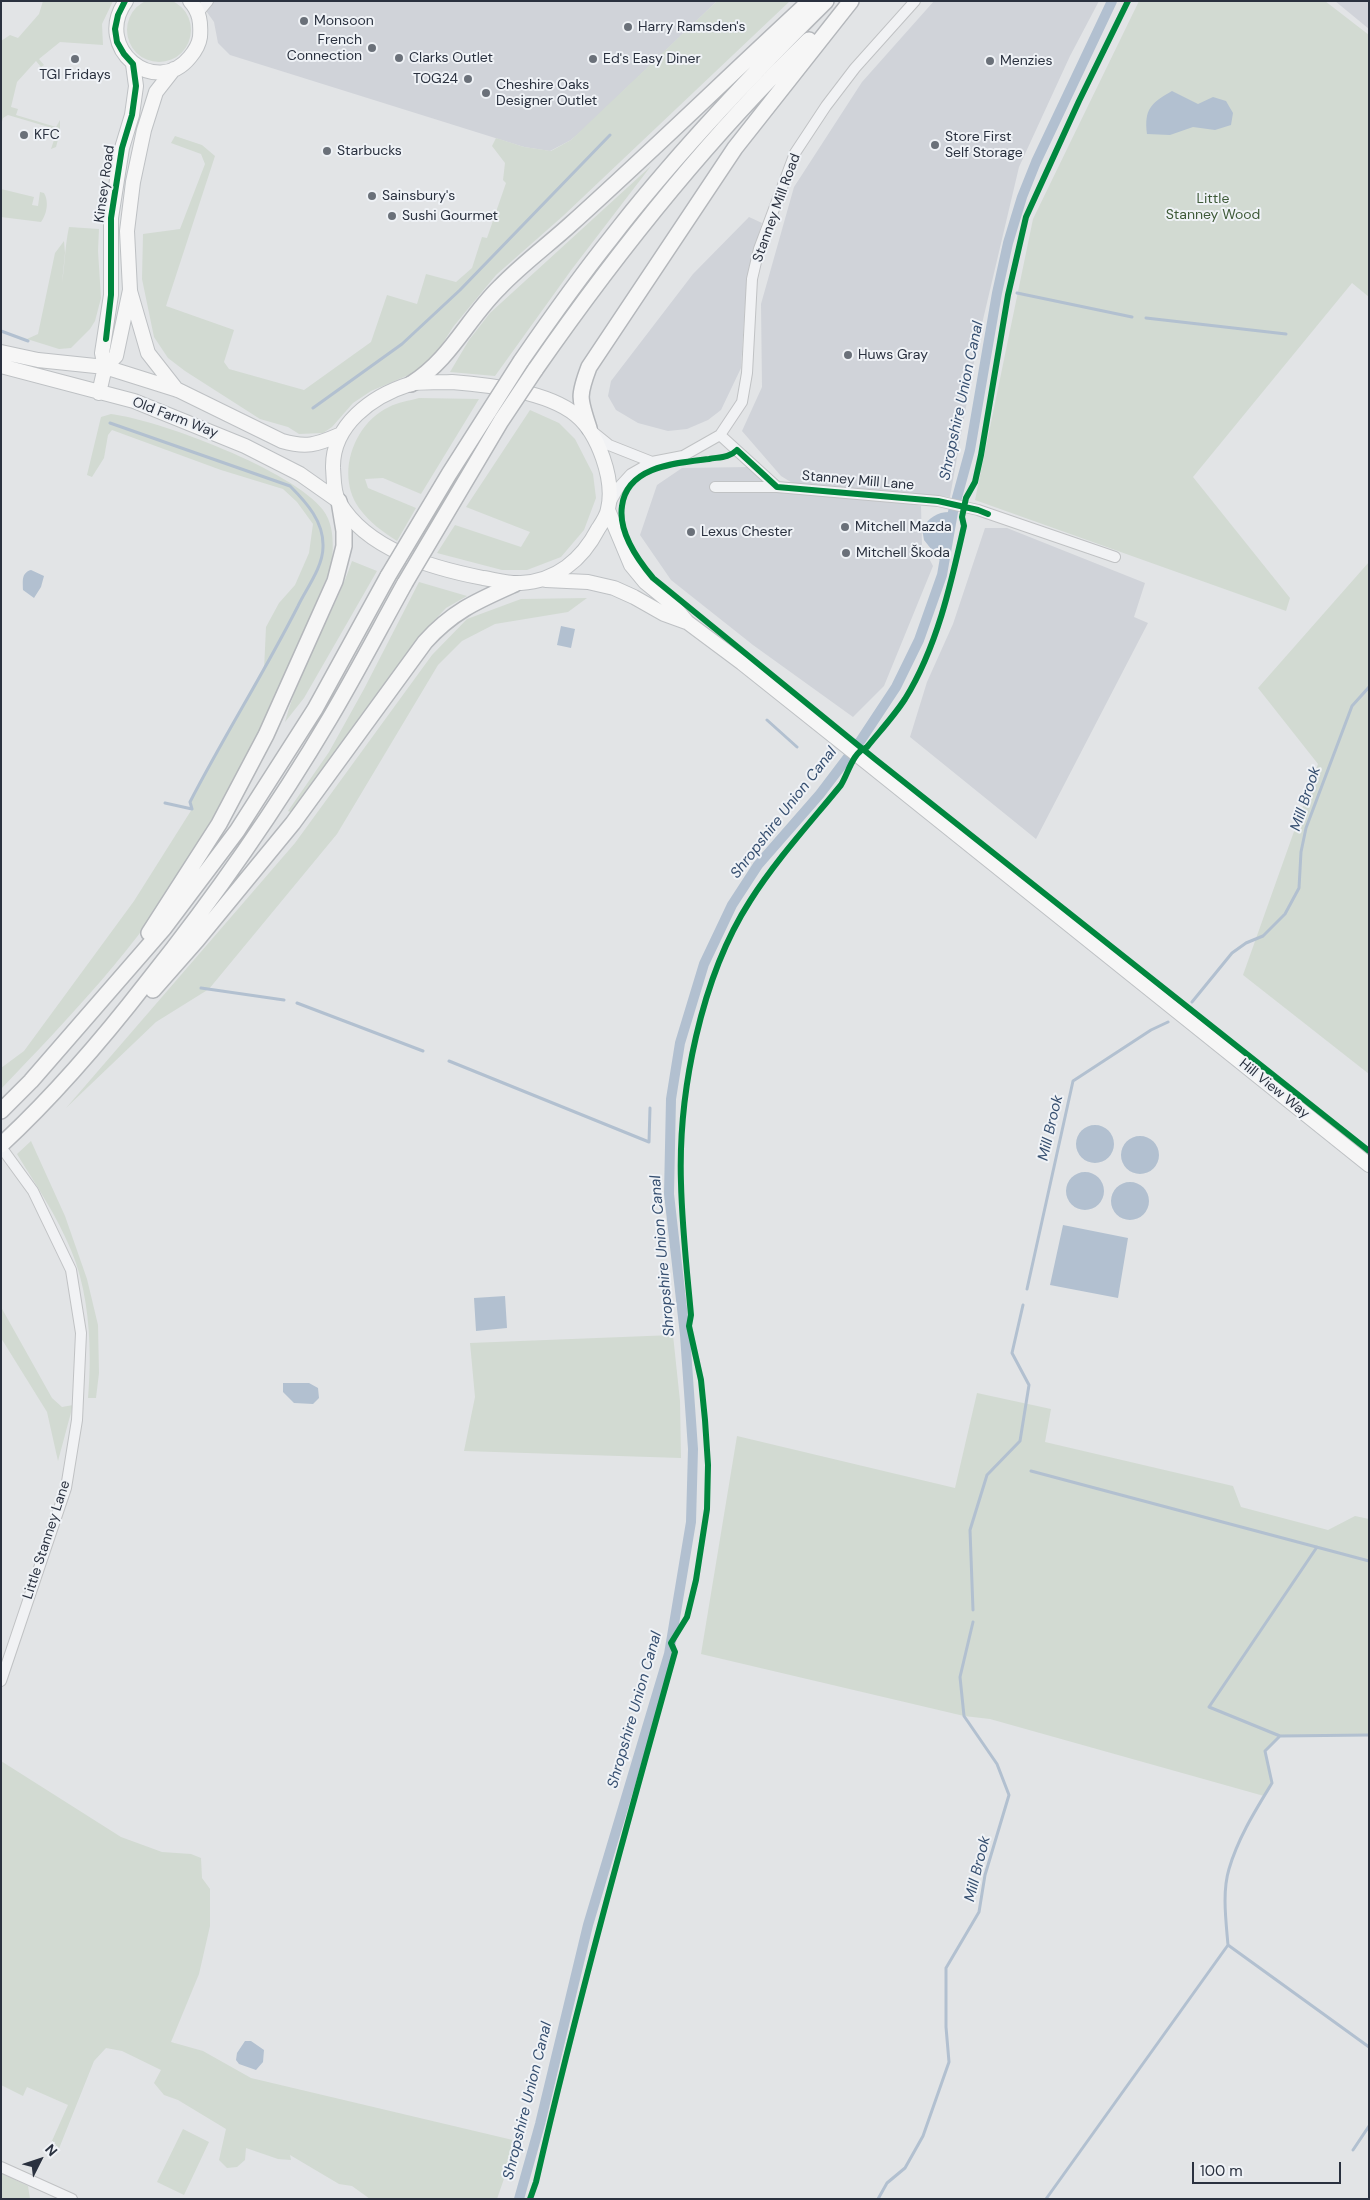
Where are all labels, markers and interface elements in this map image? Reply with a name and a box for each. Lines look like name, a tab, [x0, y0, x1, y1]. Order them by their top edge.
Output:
place label: Monsoon	[314, 13, 374, 29]
marker: Monsoon	[298, 15, 310, 27]
place label: Harry Ramsden's	[638, 19, 746, 35]
marker: Harry Ramsden's	[622, 21, 634, 33]
place label: French Connection	[287, 32, 362, 64]
marker: French Connection	[366, 42, 378, 54]
place label: Clarks Outlet	[409, 50, 493, 66]
place label: Ed's Easy Diner	[603, 51, 701, 67]
marker: Clarks Outlet	[393, 52, 405, 64]
marker: TGI Fridays	[69, 53, 81, 65]
marker: Ed's Easy Diner	[587, 53, 599, 65]
place label: Menzies	[1000, 53, 1053, 69]
marker: Menzies	[984, 55, 996, 67]
place label: TGI Fridays	[39, 67, 111, 83]
place label: TOG24	[413, 71, 458, 87]
marker: TOG24	[462, 73, 474, 85]
place label: Cheshire Oaks Designer Outlet	[496, 77, 597, 110]
marker: Cheshire Oaks Designer Outlet	[480, 87, 492, 99]
place label: KFC	[34, 127, 60, 143]
marker: KFC	[18, 129, 30, 141]
place label: Store First Self Storage	[945, 129, 1023, 162]
marker: Store First Self Storage	[929, 139, 941, 151]
place label: Starbucks	[337, 143, 402, 159]
street label: Kinsey Road	[91, 144, 119, 224]
marker: Starbucks	[321, 145, 333, 157]
street label: Stanney Mill Road	[750, 151, 804, 265]
place label: Sainsbury's	[382, 188, 455, 204]
marker: Sainsbury's	[366, 190, 378, 202]
park label: Little Stanney Wood	[1166, 191, 1260, 223]
place label: Sushi Gourmet	[402, 208, 498, 224]
marker: Sushi Gourmet	[386, 210, 398, 222]
water label: Shropshire Union Canal	[936, 320, 988, 482]
place label: Huws Gray	[858, 347, 928, 363]
marker: Huws Gray	[842, 349, 854, 361]
street label: Old Farm Way	[130, 394, 220, 442]
street label: Stanney Mill Lane	[801, 468, 915, 494]
place label: Mitchell Mazda	[855, 519, 952, 535]
marker: Mitchell Mazda	[839, 521, 851, 533]
place label: Lexus Chester	[701, 524, 793, 540]
marker: Lexus Chester	[685, 526, 697, 538]
place label: Mitchell Škoda	[856, 545, 950, 561]
marker: Mitchell Škoda	[840, 547, 852, 559]
water label: Shropshire Union Canal	[727, 744, 841, 882]
water label: Mill Brook	[1287, 764, 1325, 834]
street label: Hill View Way	[1235, 1055, 1313, 1123]
water label: Mill Brook	[1035, 1093, 1067, 1163]
water label: Shropshire Union Canal	[647, 1175, 679, 1337]
street label: Little Stanney Lane	[20, 1478, 74, 1602]
water label: Shropshire Union Canal	[604, 1630, 666, 1790]
water label: Mill Brook	[961, 1834, 995, 1904]
water label: Shropshire Union Canal	[500, 2020, 556, 2182]
north arrow	[15, 2135, 65, 2185]
text: N	[41, 2140, 61, 2160]
scale bar	[1195, 2152, 1344, 2184]
text: 100 m	[1200, 2161, 1243, 2181]

